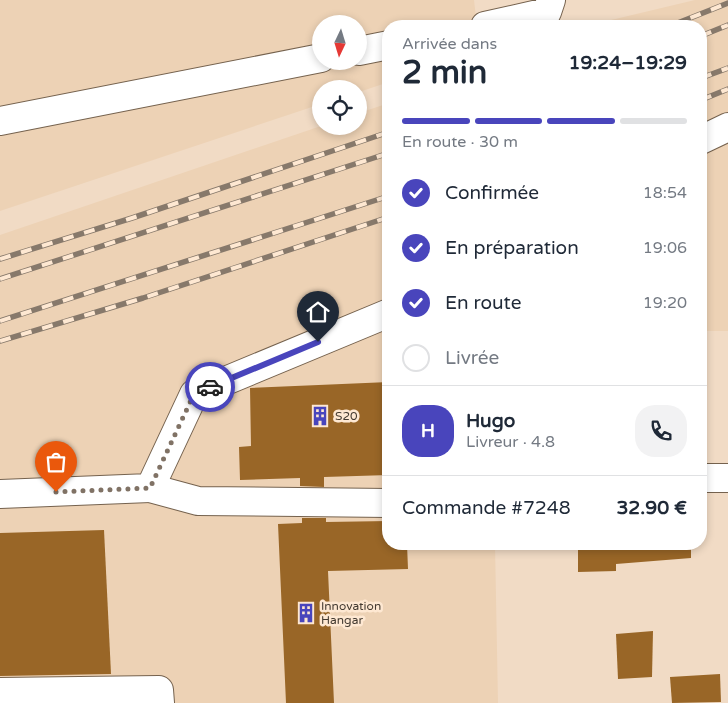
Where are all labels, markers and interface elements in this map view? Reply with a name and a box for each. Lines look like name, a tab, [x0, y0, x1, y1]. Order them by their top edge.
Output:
north arrow	[312, 15, 368, 70]
map controls	[312, 15, 367, 135]
text: Arrivée dans	[402, 34, 497, 54]
text: 19:24–19:29	[568, 52, 687, 74]
text: 2 min	[402, 54, 487, 92]
button: locate	[312, 80, 367, 135]
text: En route · 30 m	[402, 132, 518, 152]
icon: check	[402, 179, 430, 207]
text: Confirmée	[445, 182, 539, 204]
text: 18:54	[643, 183, 687, 203]
icon: check	[402, 234, 430, 262]
text: En préparation	[445, 237, 579, 259]
text: 19:06	[643, 238, 687, 258]
icon: check	[402, 289, 430, 317]
pin	[297, 291, 339, 342]
text: En route	[445, 292, 522, 314]
text: 19:20	[643, 293, 687, 313]
icon: home	[304, 298, 332, 326]
text: Livrée	[445, 347, 499, 369]
courier	[185, 362, 235, 412]
icon: car	[196, 373, 224, 401]
building icon: S20	[309, 405, 331, 427]
button: phone	[635, 405, 687, 457]
place label: S20	[335, 409, 358, 423]
text: Hugo	[466, 410, 515, 432]
text: H	[421, 420, 435, 442]
text: Livreur · 4.8	[466, 432, 555, 452]
pin	[35, 441, 77, 492]
icon: bag	[42, 448, 70, 476]
text: Commande #7248	[402, 497, 571, 519]
text: 32.90 €	[616, 497, 687, 519]
place label: Innovation Hangar	[321, 599, 381, 627]
building icon: Innovation Hangar	[295, 602, 317, 624]

